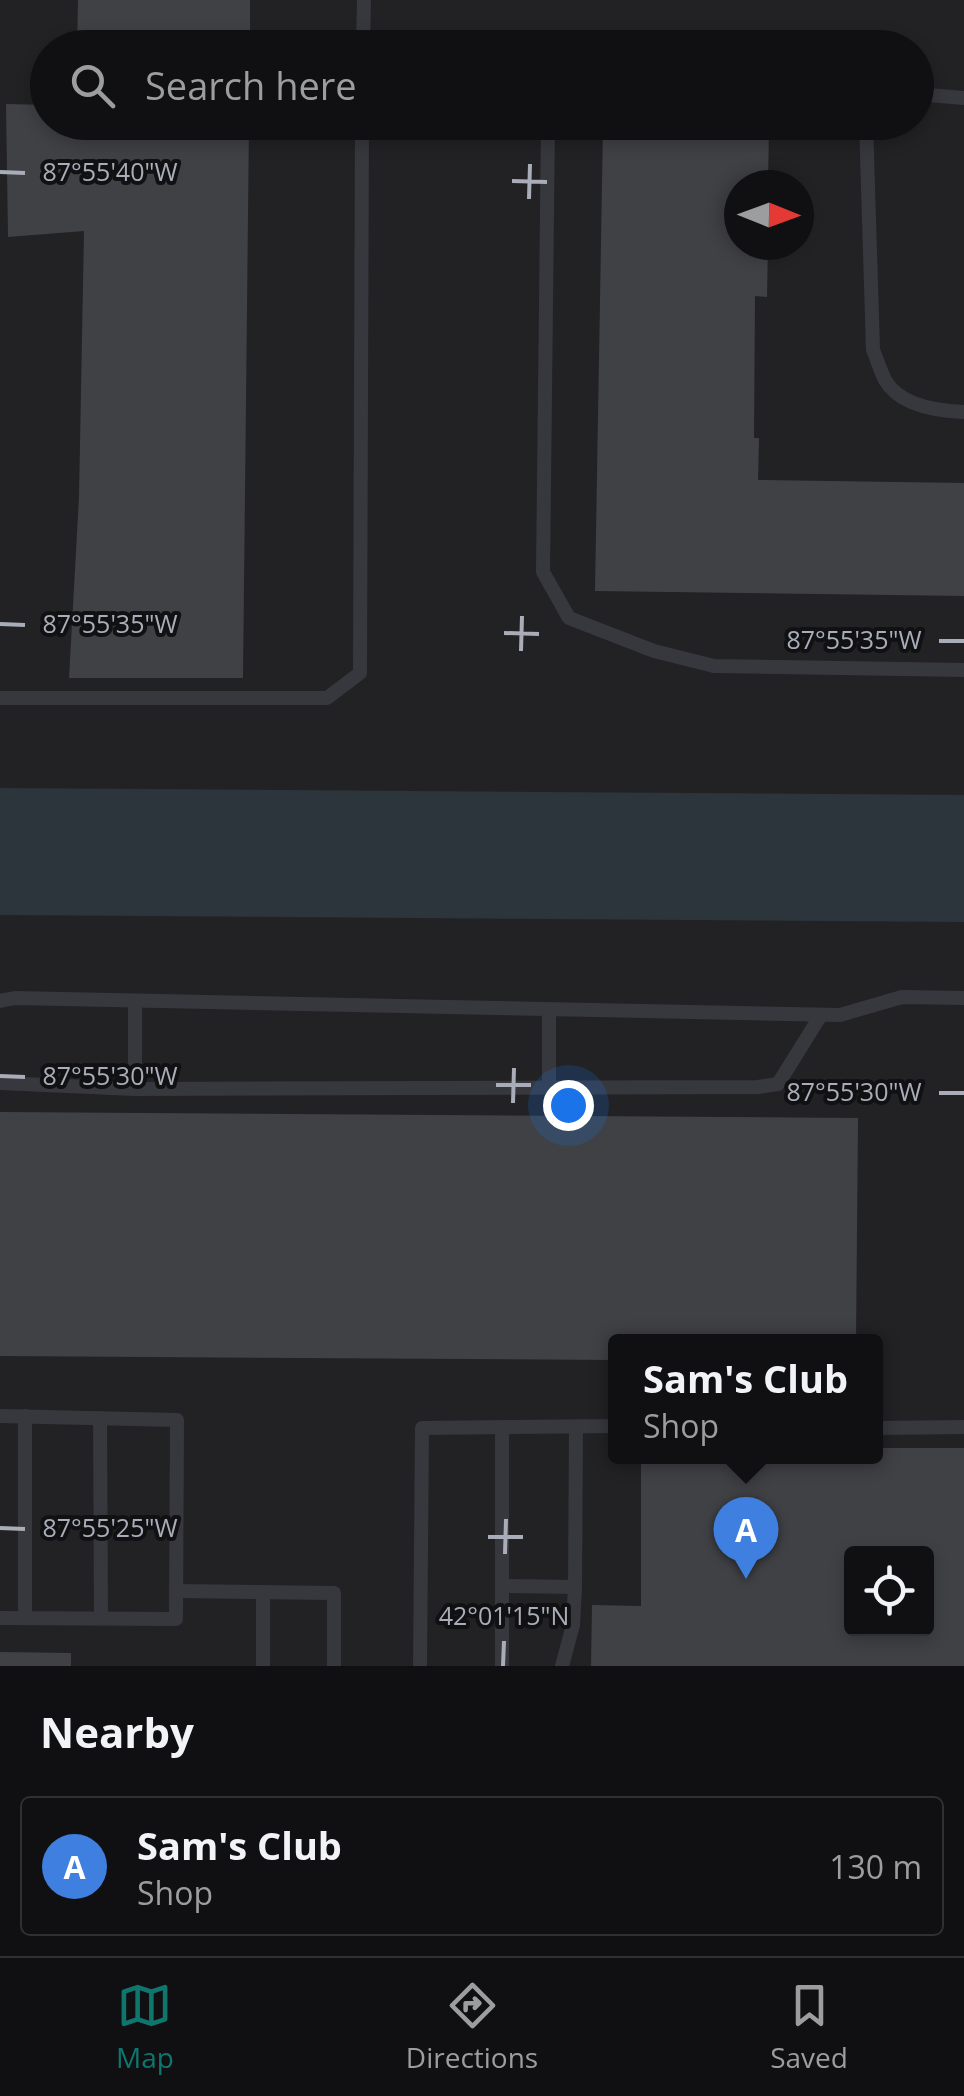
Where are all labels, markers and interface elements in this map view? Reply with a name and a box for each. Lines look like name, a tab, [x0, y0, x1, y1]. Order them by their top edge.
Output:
search box	[30, 30, 934, 140]
icon: search	[65, 58, 120, 113]
text: Search here	[145, 59, 357, 111]
text: 87°55'40"W	[43, 154, 178, 188]
north arrow	[724, 170, 814, 260]
text: 87°55'35"W	[43, 606, 178, 640]
text: 87°55'35"W	[787, 622, 922, 656]
text: 87°55'30"W	[43, 1058, 178, 1092]
text: 87°55'30"W	[787, 1074, 922, 1108]
your location	[543, 1080, 594, 1131]
popup	[608, 1334, 883, 1464]
text: Sam's Club	[643, 1352, 848, 1404]
text: Shop	[643, 1404, 719, 1447]
pin: A	[714, 1496, 778, 1579]
text: 87°55'25"W	[43, 1510, 178, 1544]
map controls	[844, 1546, 934, 1636]
button: locate	[844, 1546, 934, 1636]
text: 42°01'15"N	[439, 1598, 569, 1632]
text: Nearby	[40, 1703, 194, 1760]
text: Sam's Club	[137, 1819, 342, 1871]
text: A	[63, 1845, 86, 1888]
text: 130 m	[829, 1845, 922, 1888]
text: Shop	[137, 1871, 213, 1914]
tab: Map	[116, 1978, 174, 2076]
tab: Directions	[406, 1978, 538, 2076]
tab: Saved	[770, 1978, 848, 2076]

